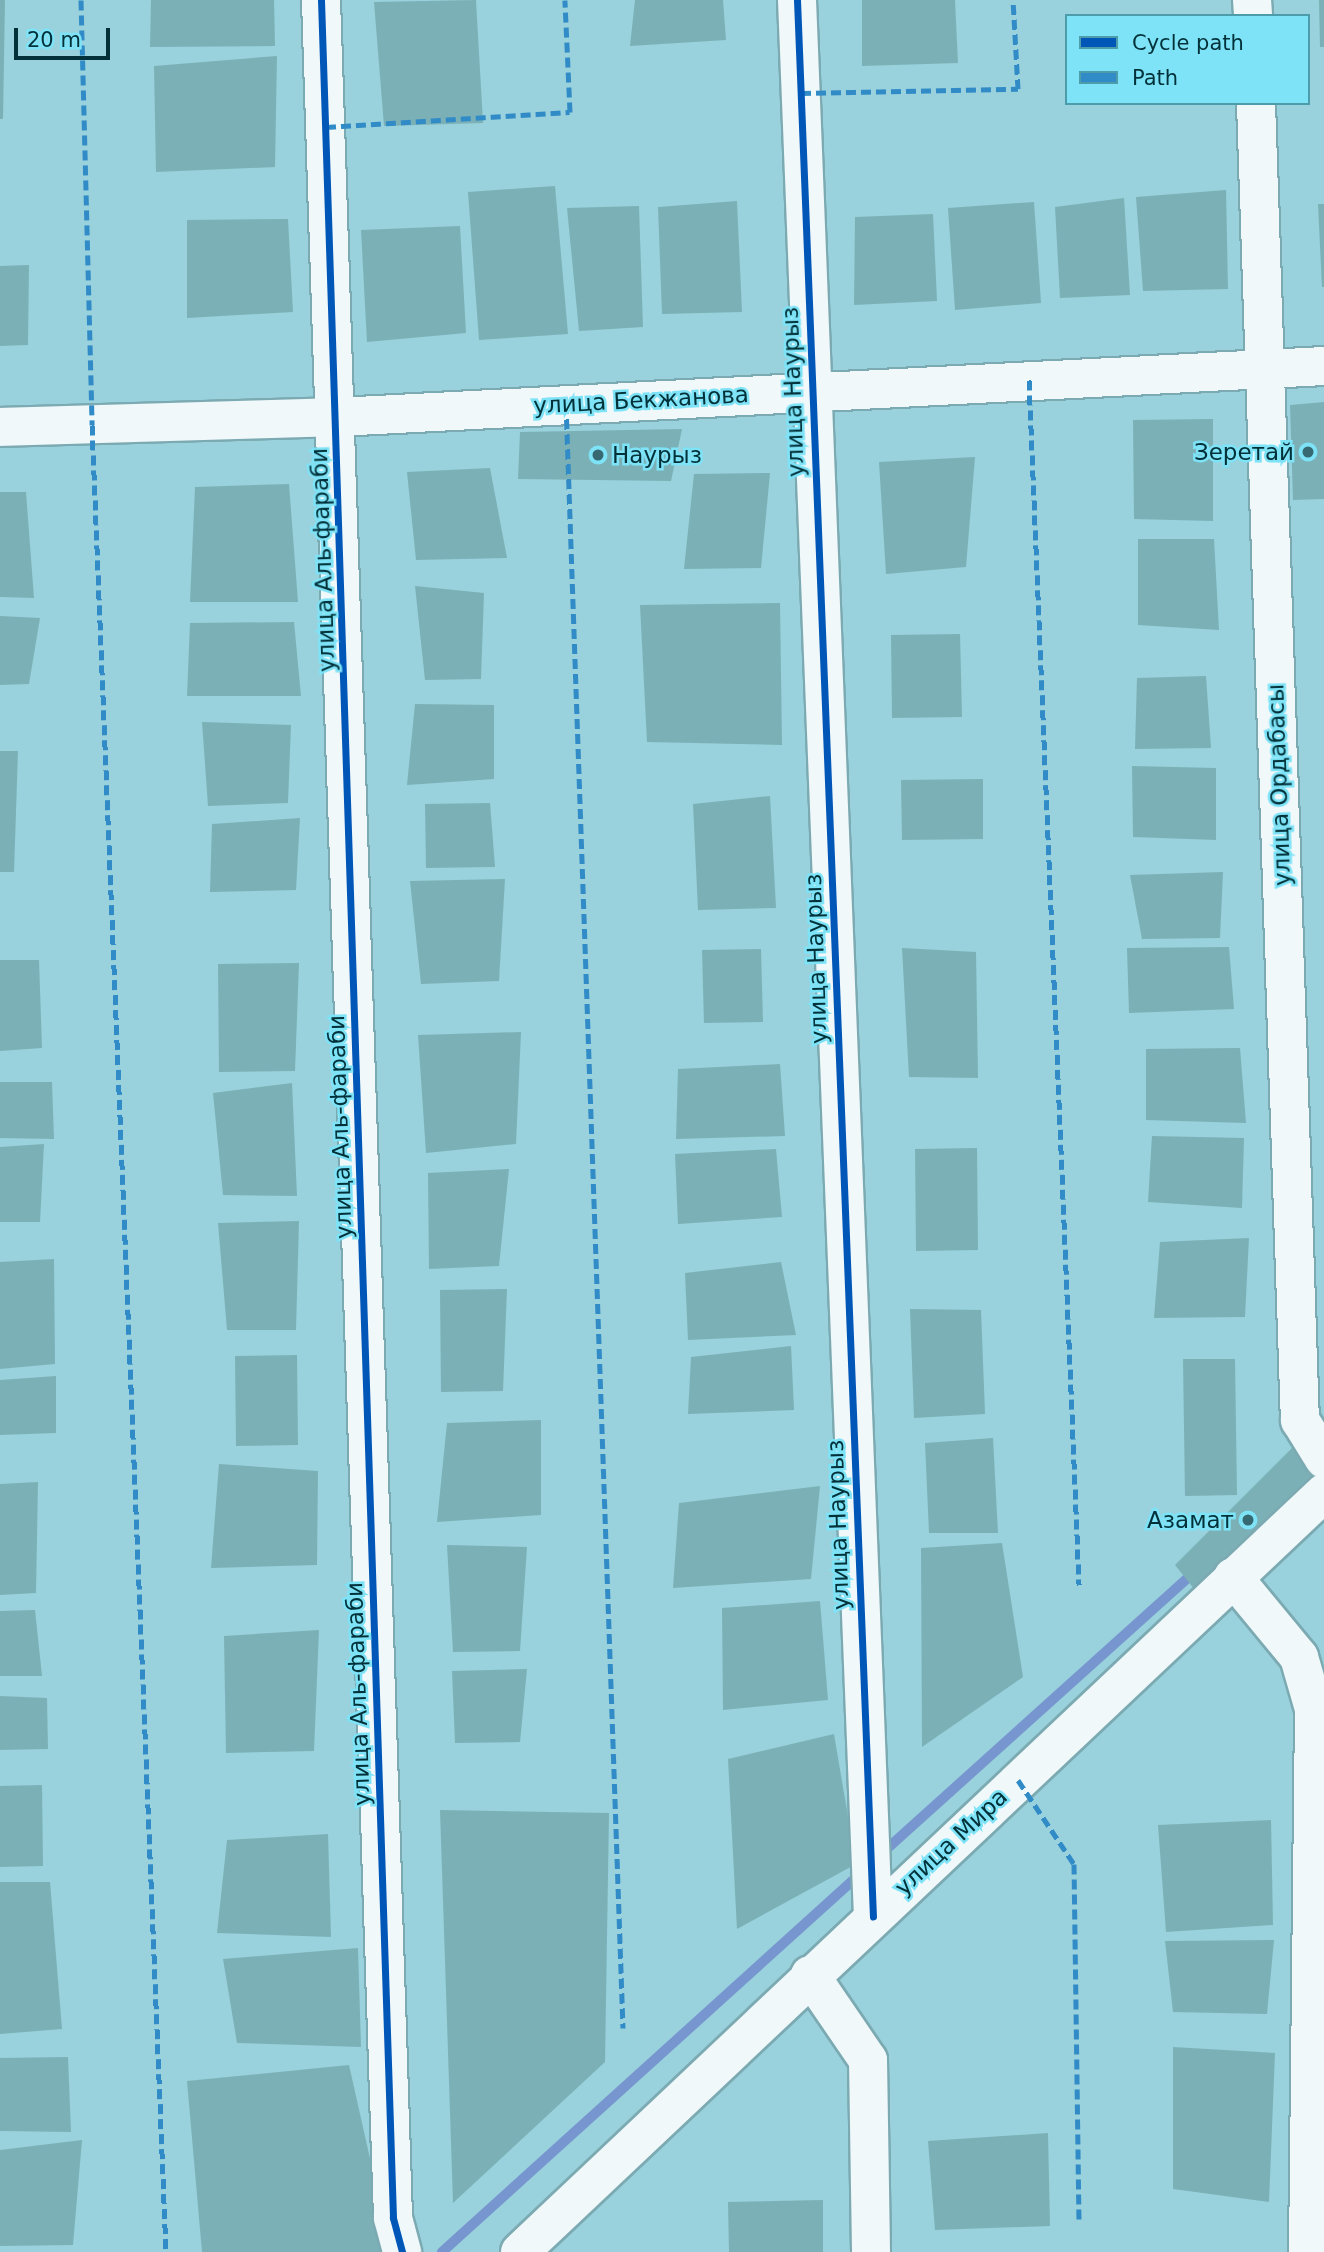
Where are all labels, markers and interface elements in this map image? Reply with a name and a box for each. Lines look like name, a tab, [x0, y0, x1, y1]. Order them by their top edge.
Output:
scale bar	[18, 14, 114, 58]
legend	[1065, 14, 1310, 105]
text: 20 m	[27, 28, 81, 52]
text: Cycle path	[1132, 31, 1244, 55]
text: Path	[1132, 66, 1178, 90]
street label: улица Наурыз	[776, 306, 810, 478]
street label: улица Бекжанова	[533, 381, 749, 419]
place label: Зеретай	[1194, 438, 1294, 466]
place label: Наурыз	[612, 441, 702, 469]
marker: Зеретай	[1300, 444, 1316, 460]
street label: улица Аль-фараби	[305, 447, 341, 673]
marker: Наурыз	[590, 447, 606, 463]
street label: улица Ордабасы	[1262, 684, 1296, 886]
street label: улица Наурыз	[799, 873, 833, 1045]
street label: улица Аль-фараби	[322, 1014, 358, 1240]
street label: улица Наурыз	[821, 1439, 855, 1611]
place label: Азамат	[1147, 1506, 1234, 1534]
marker: Азамат	[1240, 1512, 1256, 1528]
street label: улица Аль-фараби	[340, 1581, 376, 1807]
street label: улица Мира	[889, 1783, 1013, 1901]

